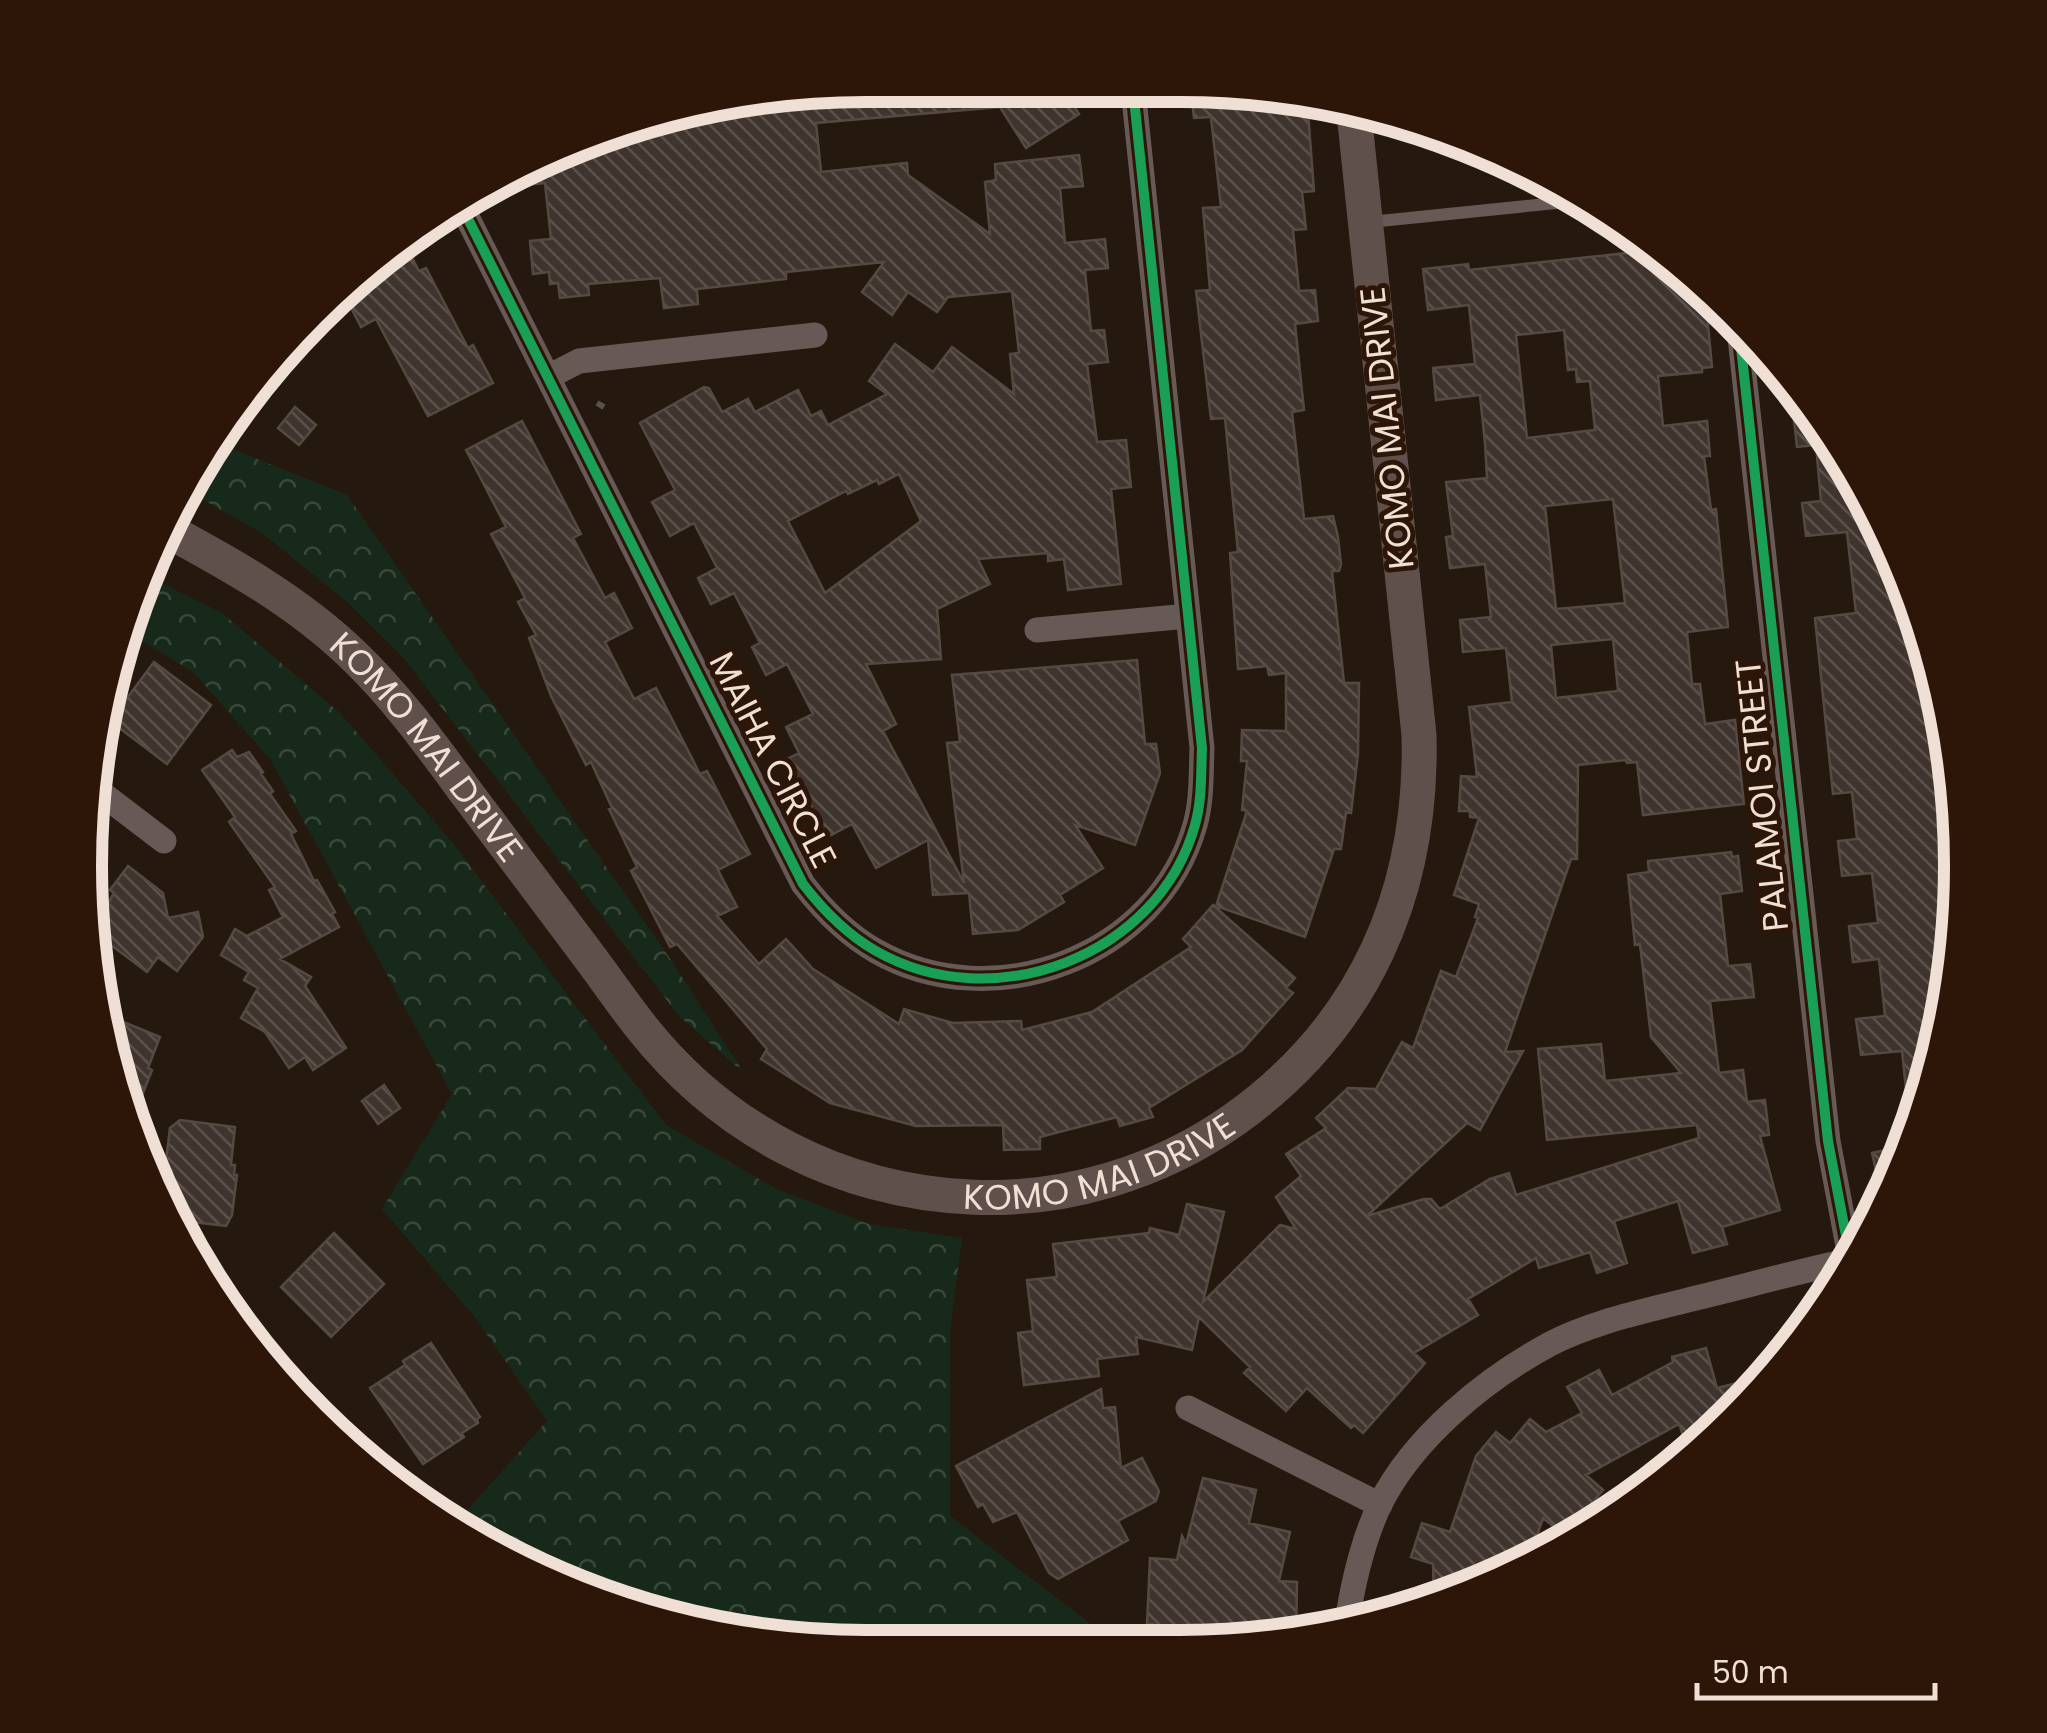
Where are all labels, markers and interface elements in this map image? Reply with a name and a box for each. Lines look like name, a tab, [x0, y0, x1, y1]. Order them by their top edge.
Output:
street label: KOMO MAI DRIVE	[1347, 285, 1426, 572]
street label: KOMO MAI DRIVE	[319, 620, 535, 872]
street label: MAIHA CIRCLE	[698, 643, 849, 876]
street label: PALAMOI STREET	[1723, 656, 1800, 934]
street label: KOMO MAI DRIVE	[962, 1101, 1245, 1222]
scale bar	[1697, 1638, 1934, 1700]
text: 50 m	[1712, 1651, 1789, 1694]

